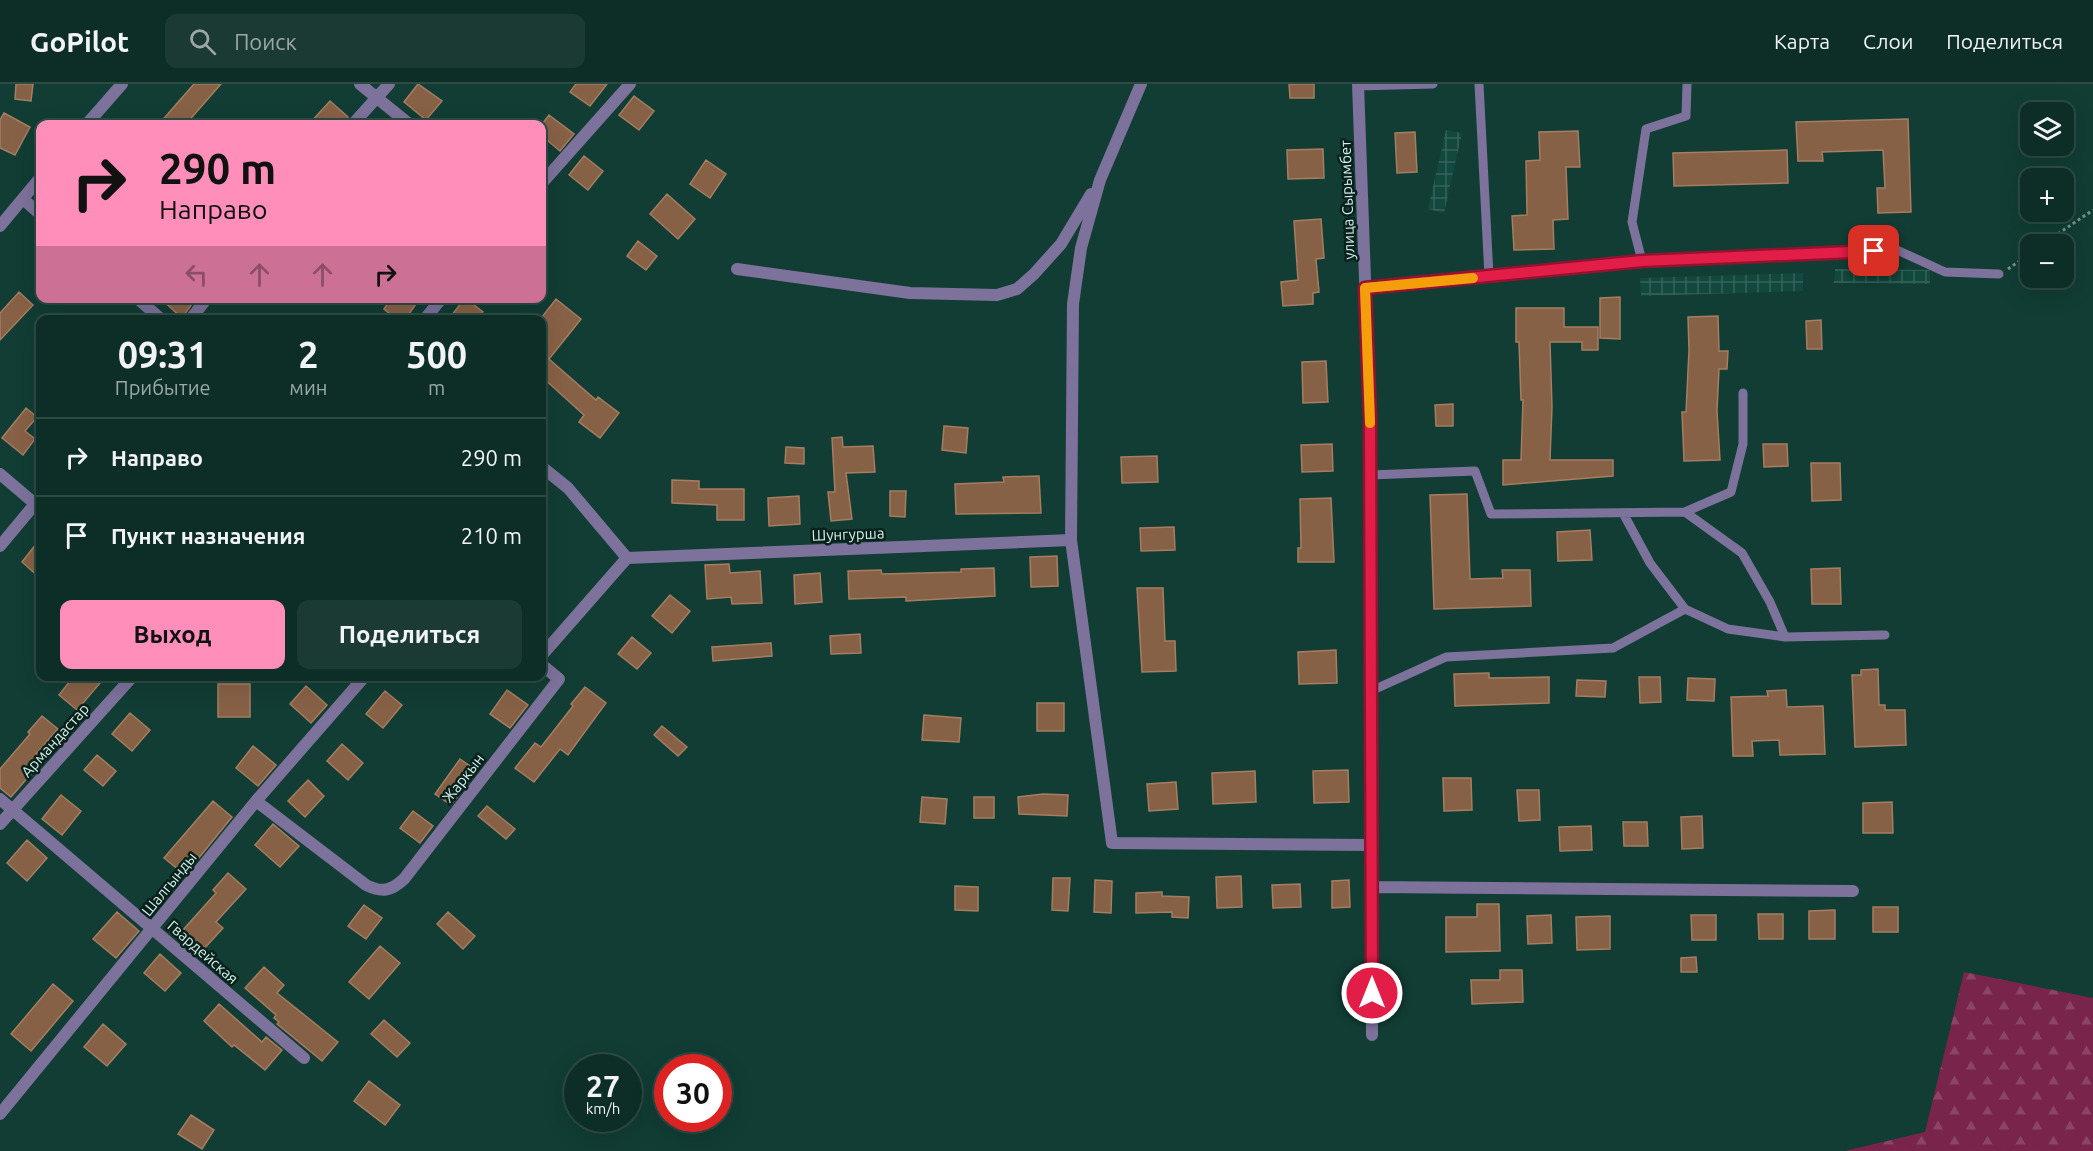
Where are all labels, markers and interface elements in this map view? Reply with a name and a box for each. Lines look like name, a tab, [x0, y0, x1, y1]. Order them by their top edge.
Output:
search box	[165, 14, 585, 68]
icon: search	[186, 25, 219, 58]
text: GoPilot	[30, 26, 129, 57]
text: Поиск	[234, 29, 297, 54]
text: Карта	[1774, 29, 1830, 53]
text: Слои	[1863, 29, 1913, 53]
text: Поделиться	[1946, 29, 2063, 53]
map controls	[2020, 102, 2074, 288]
button: layers	[2020, 102, 2074, 156]
street label: улица Сырымбет	[1336, 140, 1358, 260]
icon: right	[60, 144, 138, 222]
text: 290 m	[159, 145, 276, 192]
button: +	[2020, 168, 2074, 222]
text: Направо	[159, 194, 268, 224]
pin	[1848, 225, 1899, 276]
icon: arrive	[1857, 234, 1890, 267]
button: −	[2020, 234, 2074, 288]
icon: left	[180, 258, 213, 291]
icon: ahead	[243, 258, 276, 291]
icon: ahead	[306, 258, 339, 291]
icon: right	[369, 258, 402, 291]
text: 09:31	[118, 334, 208, 375]
text: 2	[298, 334, 319, 375]
text: 500	[406, 334, 467, 375]
text: Прибытие	[115, 376, 211, 399]
text: мин	[289, 376, 327, 399]
text: m	[428, 376, 445, 399]
icon: right	[60, 441, 93, 474]
text: Направо	[111, 445, 203, 470]
text: 290 m	[461, 445, 522, 470]
icon: arrive	[60, 519, 93, 552]
text: Пункт назначения	[111, 523, 305, 548]
text: 210 m	[461, 523, 522, 548]
street label: Шунгурша	[811, 524, 885, 544]
button: Выход	[60, 600, 285, 669]
button: Поделиться	[297, 600, 522, 669]
street label: Армандастар	[18, 700, 92, 780]
street label: Жаркын	[439, 750, 487, 806]
street label: Шалгынды	[138, 849, 200, 919]
street label: Гвардейская	[164, 917, 242, 987]
position arrow	[1340, 961, 1404, 1025]
speed limit sign: 30	[654, 1054, 732, 1132]
text: 27	[586, 1069, 620, 1103]
text: km/h	[586, 1100, 620, 1117]

